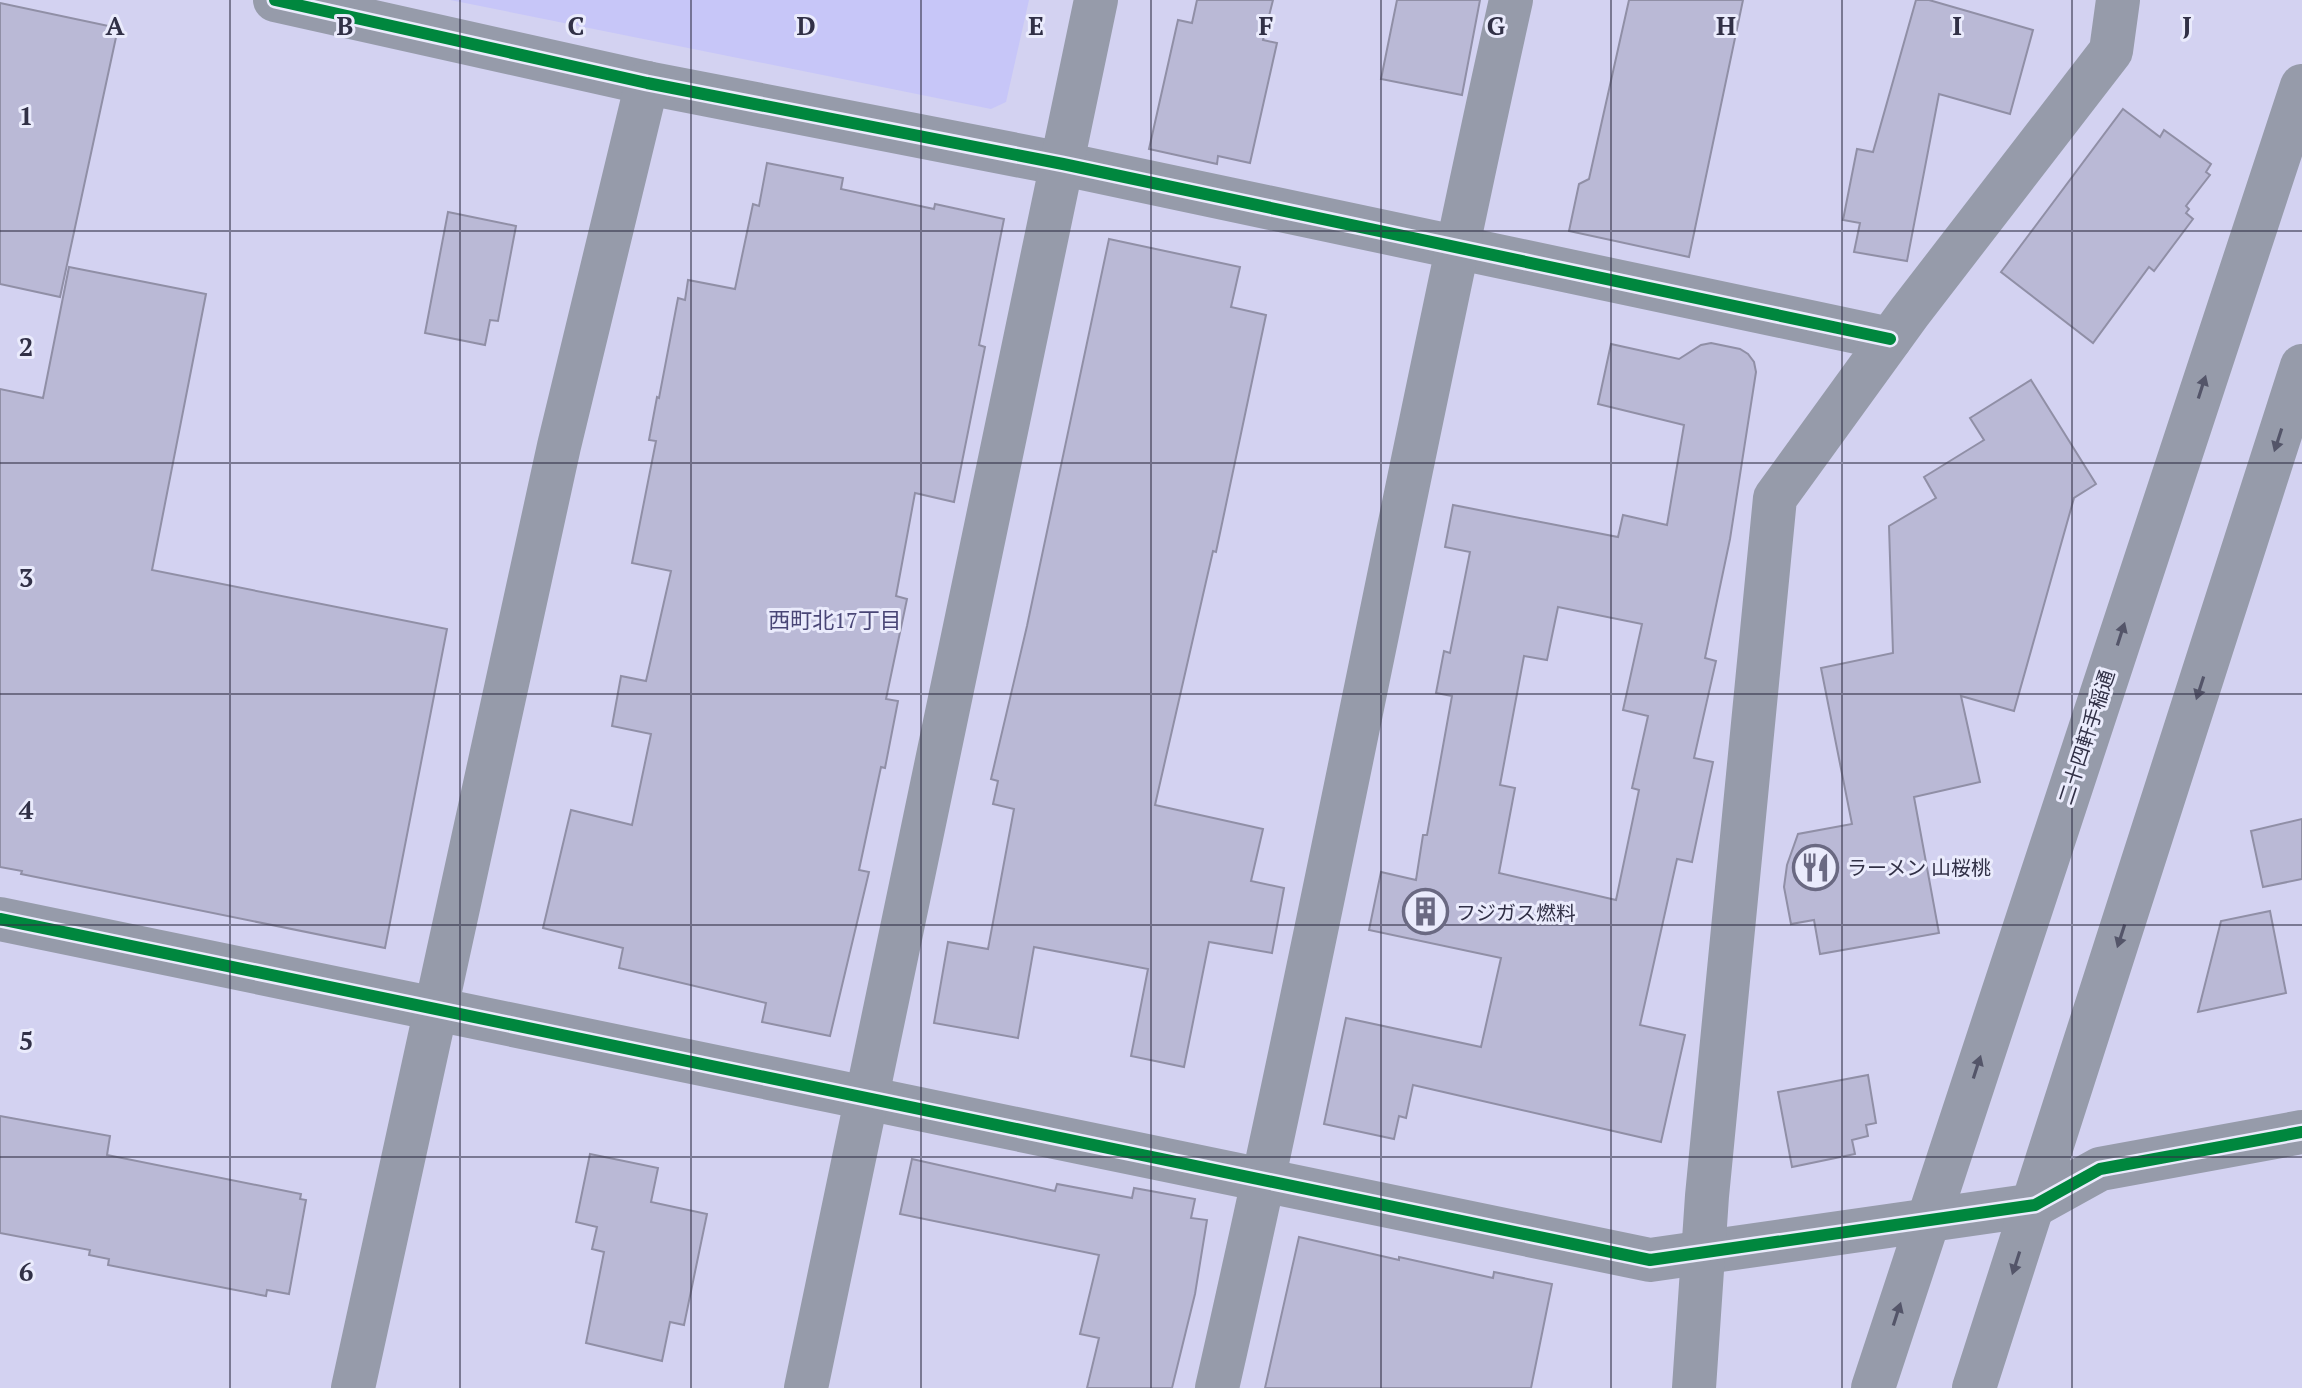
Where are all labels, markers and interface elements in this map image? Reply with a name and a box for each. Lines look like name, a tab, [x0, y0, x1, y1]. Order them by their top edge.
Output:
text: A	[106, 8, 125, 42]
text: B	[337, 8, 353, 42]
text: C	[568, 8, 584, 42]
text: D	[796, 8, 816, 42]
text: E	[1028, 8, 1044, 42]
text: F	[1259, 8, 1274, 42]
text: G	[1487, 8, 1506, 42]
text: H	[1716, 8, 1736, 42]
text: I	[1952, 8, 1962, 42]
text: J	[2182, 8, 2192, 42]
text: 1	[19, 98, 33, 132]
text: 2	[19, 329, 33, 363]
one-way arrow	[2197, 375, 2209, 399]
one-way arrow	[2272, 429, 2284, 453]
text: 3	[19, 560, 33, 594]
district label: 西町北17丁目	[768, 605, 902, 634]
one-way arrow	[2115, 621, 2127, 645]
street label: 二十四軒手稲通	[2052, 666, 2120, 808]
one-way arrow	[2193, 676, 2205, 700]
text: 4	[19, 792, 34, 826]
restaurant icon: ラーメン 山桜桃	[1792, 843, 1840, 891]
place label: ラーメン 山桜桃	[1847, 854, 1991, 881]
building icon: フジガス燃料	[1401, 888, 1449, 936]
place label: フジガス燃料	[1456, 899, 1576, 926]
one-way arrow	[2114, 924, 2126, 948]
text: 5	[19, 1023, 33, 1057]
one-way arrow	[1972, 1054, 1984, 1078]
one-way arrow	[2009, 1252, 2021, 1276]
text: 6	[19, 1254, 33, 1288]
one-way arrow	[1891, 1302, 1904, 1326]

